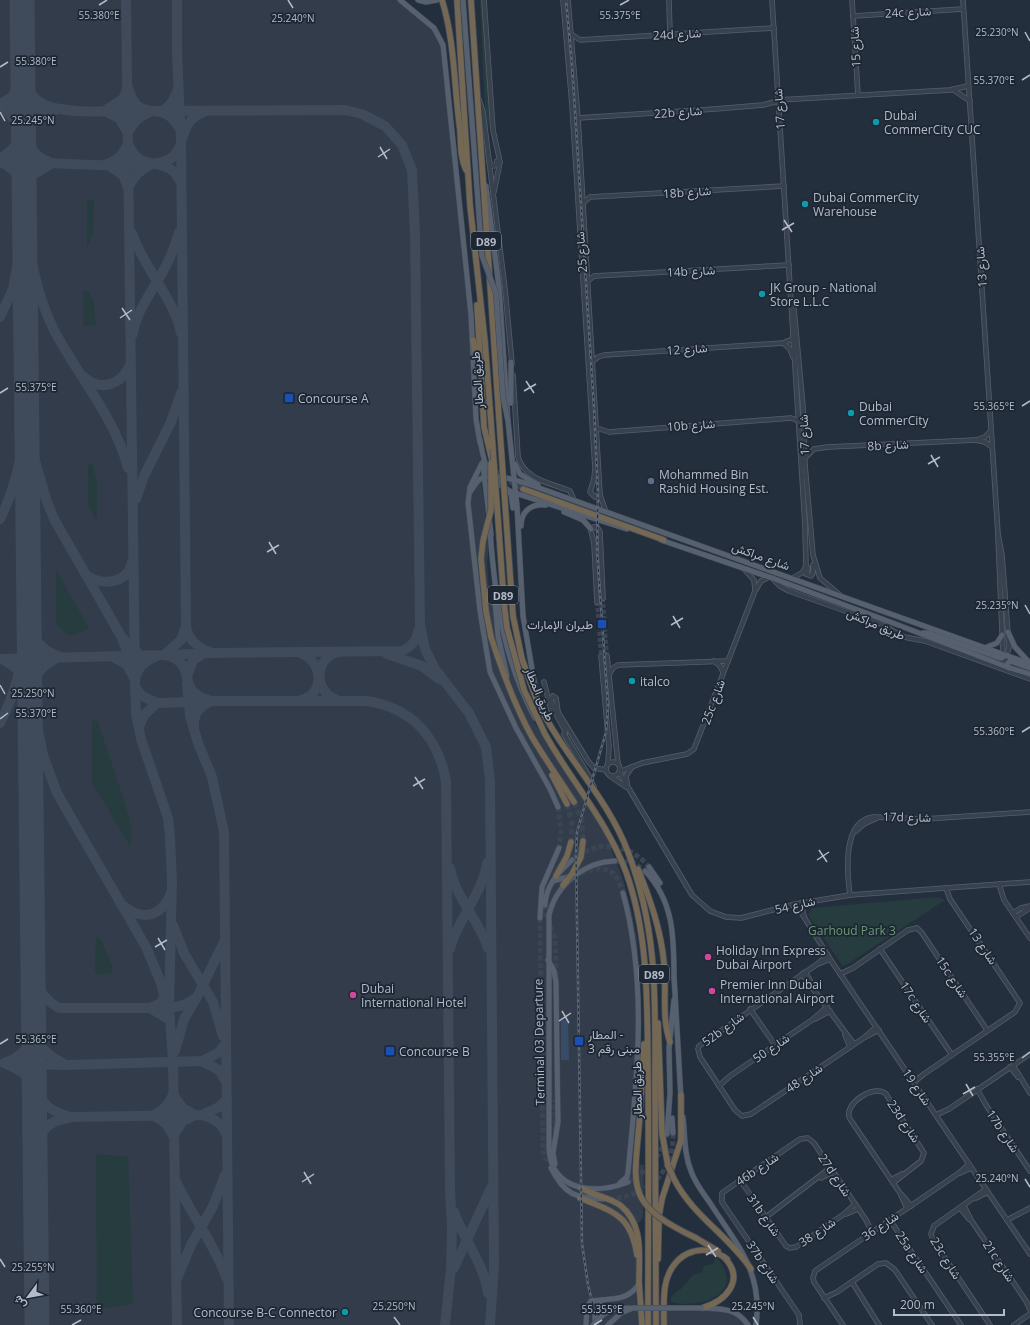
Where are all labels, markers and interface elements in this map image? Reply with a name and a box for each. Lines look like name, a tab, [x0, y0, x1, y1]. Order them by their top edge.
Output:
street label: 24c شارع	[884, 2, 932, 23]
text: 55.380°E	[78, 8, 120, 22]
text: 55.375°E	[599, 8, 641, 22]
text: 25.240°N	[271, 11, 315, 25]
street label: 24d شارع	[652, 24, 702, 45]
text: 25.230°N	[975, 25, 1019, 39]
street label: شارع 15	[845, 26, 866, 68]
text: 55.380°E	[15, 54, 57, 68]
text: 55.370°E	[973, 73, 1015, 87]
street label: شارع 17	[769, 88, 790, 130]
street label: 22b شارع	[653, 102, 703, 123]
place label: Dubai CommerCity CUC	[884, 107, 981, 138]
text: 25.245°N	[11, 113, 55, 127]
marker: Dubai CommerCity CUC	[871, 117, 881, 127]
street label: 18b شارع	[662, 182, 712, 203]
place label: Dubai CommerCity Warehouse	[813, 189, 920, 220]
marker: Dubai CommerCity Warehouse	[800, 199, 810, 209]
street label: شارع 25	[571, 231, 592, 273]
road number: D89	[471, 232, 501, 250]
street label: شارع 13	[971, 246, 992, 288]
street label: 14b شارع	[666, 261, 716, 282]
place label: JK Group - National Store L.L.C	[769, 279, 877, 310]
marker: JK Group - National Store L.L.C	[757, 289, 767, 299]
street label: شارع 12	[666, 339, 708, 360]
street label: طريق المطار	[467, 351, 488, 410]
text: 55.375°E	[15, 380, 57, 394]
place label: Concourse A	[298, 390, 369, 407]
marker: Concourse A	[283, 392, 295, 404]
place label: Dubai CommerCity	[859, 398, 930, 429]
text: 55.365°E	[973, 399, 1015, 413]
marker: Dubai CommerCity	[846, 408, 856, 418]
street label: شارع 17	[795, 414, 814, 456]
street label: 10b شارع	[666, 415, 716, 436]
street label: 8b شارع	[867, 435, 909, 456]
place label: Mohammed Bin Rashid Housing Est.	[659, 466, 769, 497]
marker: Mohammed Bin Rashid Housing Est.	[646, 476, 656, 486]
street label: شارع مراكش	[729, 538, 792, 575]
road number: D89	[488, 586, 518, 604]
text: 25.235°N	[975, 598, 1019, 612]
street label: طريق مراكش	[844, 604, 908, 644]
place label: طيران الإمارات	[527, 616, 593, 633]
marker: طيران الإمارات	[596, 618, 608, 630]
street label: طريق المطار	[521, 664, 559, 724]
place label: italco	[640, 673, 670, 690]
marker: italco	[627, 676, 637, 686]
street label: 25c شارع	[697, 677, 730, 727]
text: 25.250°N	[11, 686, 55, 700]
text: 55.370°E	[15, 706, 57, 720]
text: 55.360°E	[973, 724, 1015, 738]
street label: 17d شارع	[883, 808, 931, 827]
street label: شارع 54	[773, 892, 817, 919]
park label: Garhoud Park 3	[808, 922, 896, 939]
street label: شارع 13	[964, 924, 1002, 968]
place label: Holiday Inn Express Dubai Airport	[716, 942, 826, 973]
marker: Holiday Inn Express Dubai Airport	[703, 952, 713, 962]
street label: 15c شارع	[931, 953, 972, 1002]
road number: D89	[639, 965, 669, 983]
place label: Premier Inn Dubai International Airport	[720, 976, 835, 1007]
street label: Terminal 03 Departure	[529, 978, 549, 1106]
street label: 17c شارع	[895, 978, 936, 1027]
place label: Dubai International Hotel	[361, 980, 466, 1011]
marker: Premier Inn Dubai International Airport	[707, 986, 717, 996]
marker: Dubai International Hotel	[348, 990, 358, 1000]
street label: 52b شارع	[698, 1008, 748, 1051]
place label: المطار - مبنى رقم 3	[587, 1026, 640, 1057]
street label: شارع 50	[749, 1029, 793, 1067]
text: 55.365°E	[15, 1032, 57, 1046]
marker: المطار - مبنى رقم 3	[573, 1035, 585, 1047]
place label: Concourse B	[399, 1043, 470, 1060]
marker: Concourse B	[384, 1045, 396, 1057]
text: 55.355°E	[973, 1050, 1015, 1064]
street label: شارع 48	[782, 1059, 826, 1097]
street label: طريق المطار	[628, 1061, 646, 1120]
street label: شارع 19	[898, 1065, 936, 1109]
street label: 23d شارع	[883, 1096, 925, 1146]
street label: 17b شارع	[982, 1106, 1024, 1156]
street label: 46b شارع	[732, 1148, 782, 1190]
street label: 27d شارع	[814, 1150, 856, 1200]
text: 25.240°N	[975, 1171, 1019, 1185]
street label: 31b شارع	[742, 1190, 785, 1240]
street label: شارع 36	[858, 1207, 902, 1245]
street label: شارع 38	[795, 1213, 839, 1251]
street label: 25a شارع	[891, 1227, 932, 1277]
street label: 23c شارع	[926, 1234, 966, 1283]
street label: 37b شارع	[742, 1237, 784, 1287]
street label: 21c شارع	[978, 1237, 1019, 1286]
text: 25.255°N	[11, 1260, 55, 1274]
north arrow	[8, 1277, 48, 1317]
scale bar	[894, 1291, 1004, 1317]
text: ش	[9, 1293, 29, 1312]
text: 200 m	[900, 1296, 935, 1313]
text: 25.250°N	[372, 1299, 416, 1313]
text: 25.245°N	[731, 1299, 775, 1313]
text: 55.360°E	[60, 1302, 102, 1316]
text: 55.355°E	[581, 1302, 623, 1316]
place label: Concourse B-C Connector	[193, 1304, 337, 1321]
marker: Concourse B-C Connector	[340, 1307, 350, 1317]

